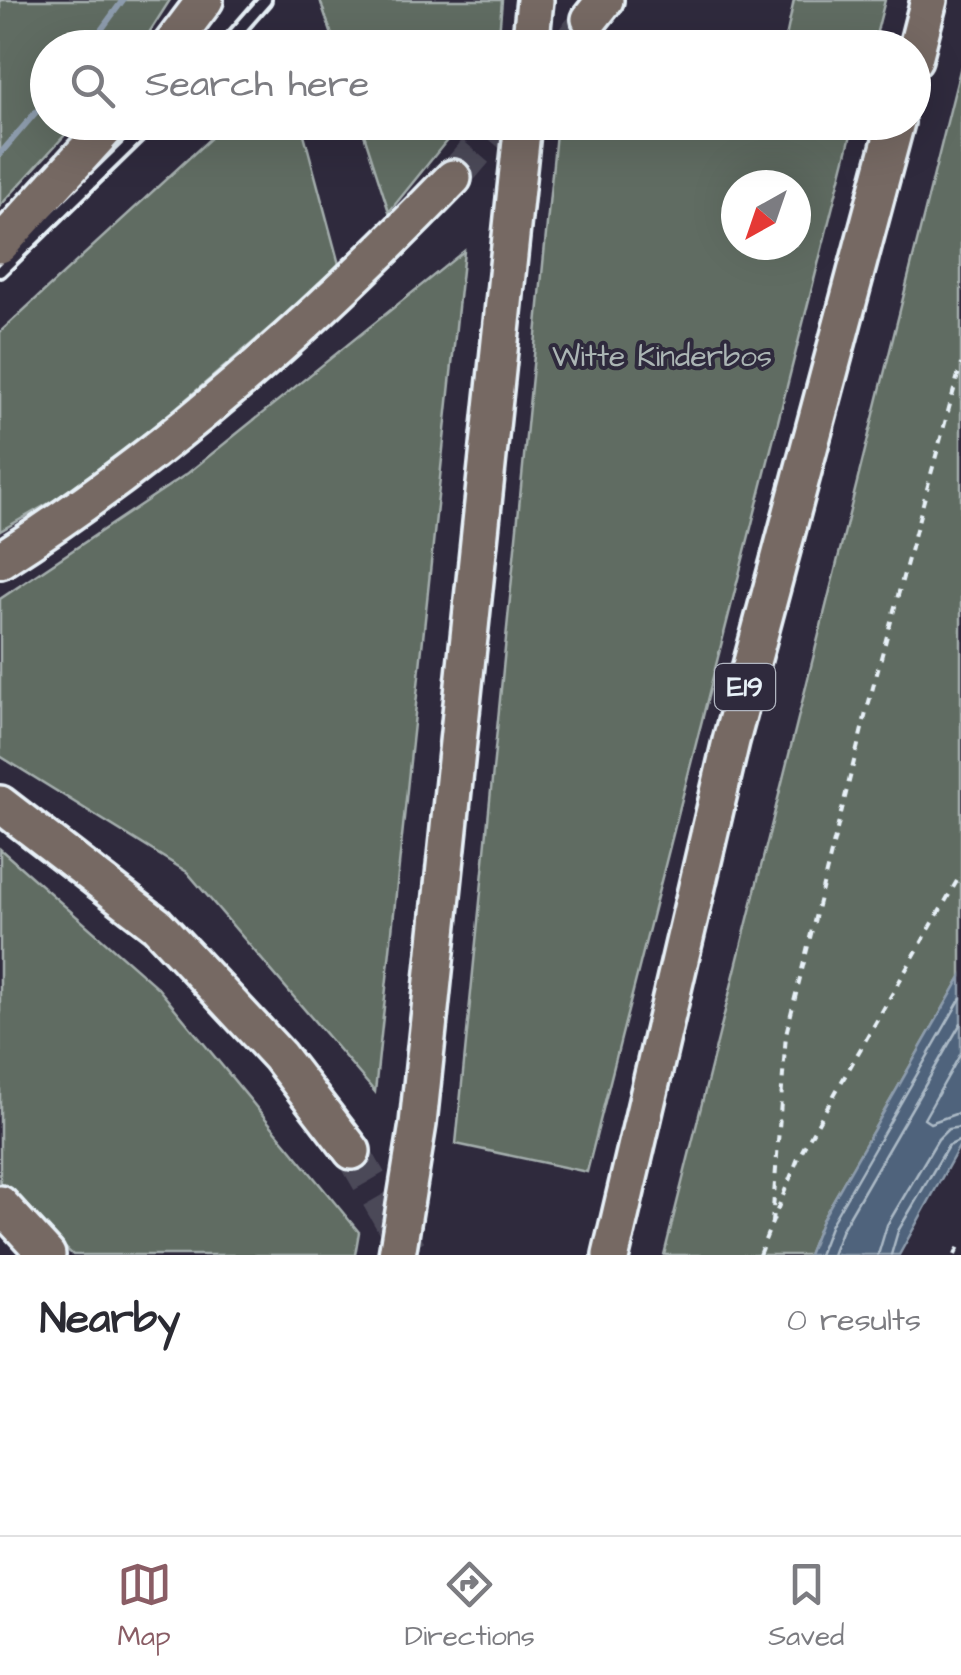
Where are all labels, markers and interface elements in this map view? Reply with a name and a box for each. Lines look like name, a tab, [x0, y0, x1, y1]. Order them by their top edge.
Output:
search box	[30, 30, 931, 140]
icon: search	[65, 58, 120, 113]
text: Search here	[145, 59, 369, 111]
north arrow	[721, 170, 811, 260]
park label: Witte Kinderbos	[552, 336, 772, 378]
road number: E19	[715, 664, 775, 710]
text: Nearby	[40, 1291, 180, 1349]
text: 0 results	[787, 1298, 921, 1343]
tab: Map	[117, 1557, 172, 1656]
tab: Directions	[405, 1557, 535, 1656]
tab: Saved	[768, 1557, 844, 1656]

